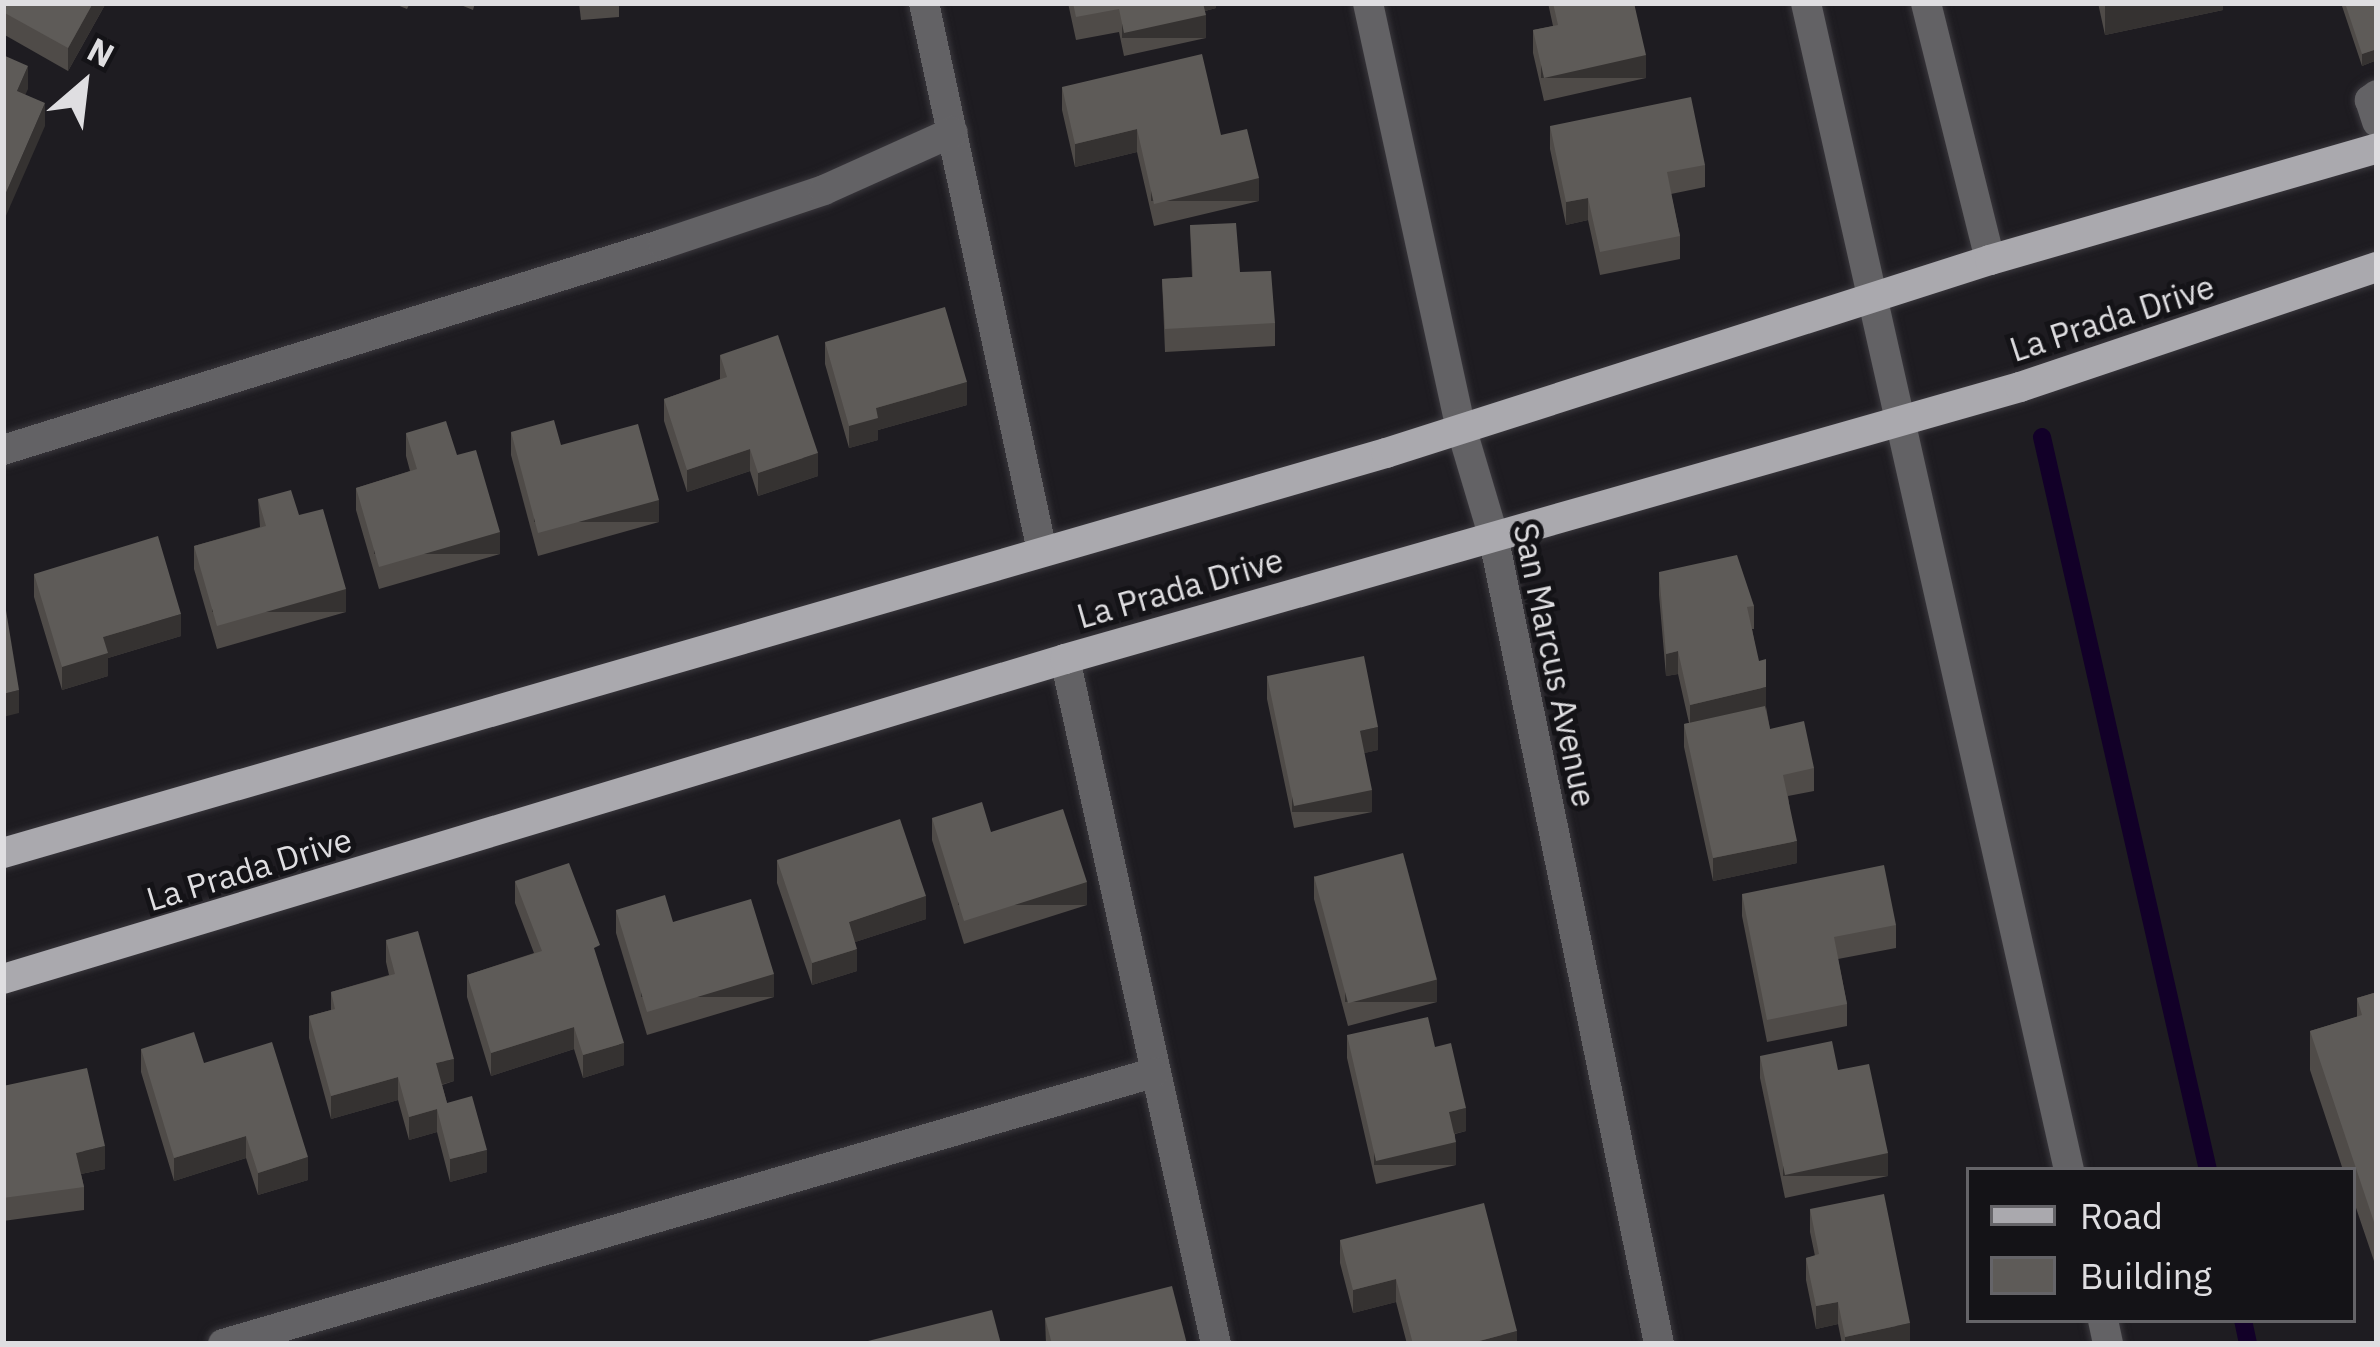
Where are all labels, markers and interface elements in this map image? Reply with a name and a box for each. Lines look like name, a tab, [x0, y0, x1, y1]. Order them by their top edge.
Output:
north arrow	[24, 24, 144, 144]
text: N	[80, 27, 122, 76]
street label: La Prada Drive	[2005, 266, 2219, 370]
street label: San Marcus Avenue	[1506, 520, 1604, 810]
street label: La Prada Drive	[1072, 540, 1288, 636]
street label: La Prada Drive	[142, 819, 356, 919]
legend	[1966, 1167, 2356, 1323]
text: Road	[2080, 1192, 2163, 1239]
text: Building	[2080, 1252, 2212, 1299]

